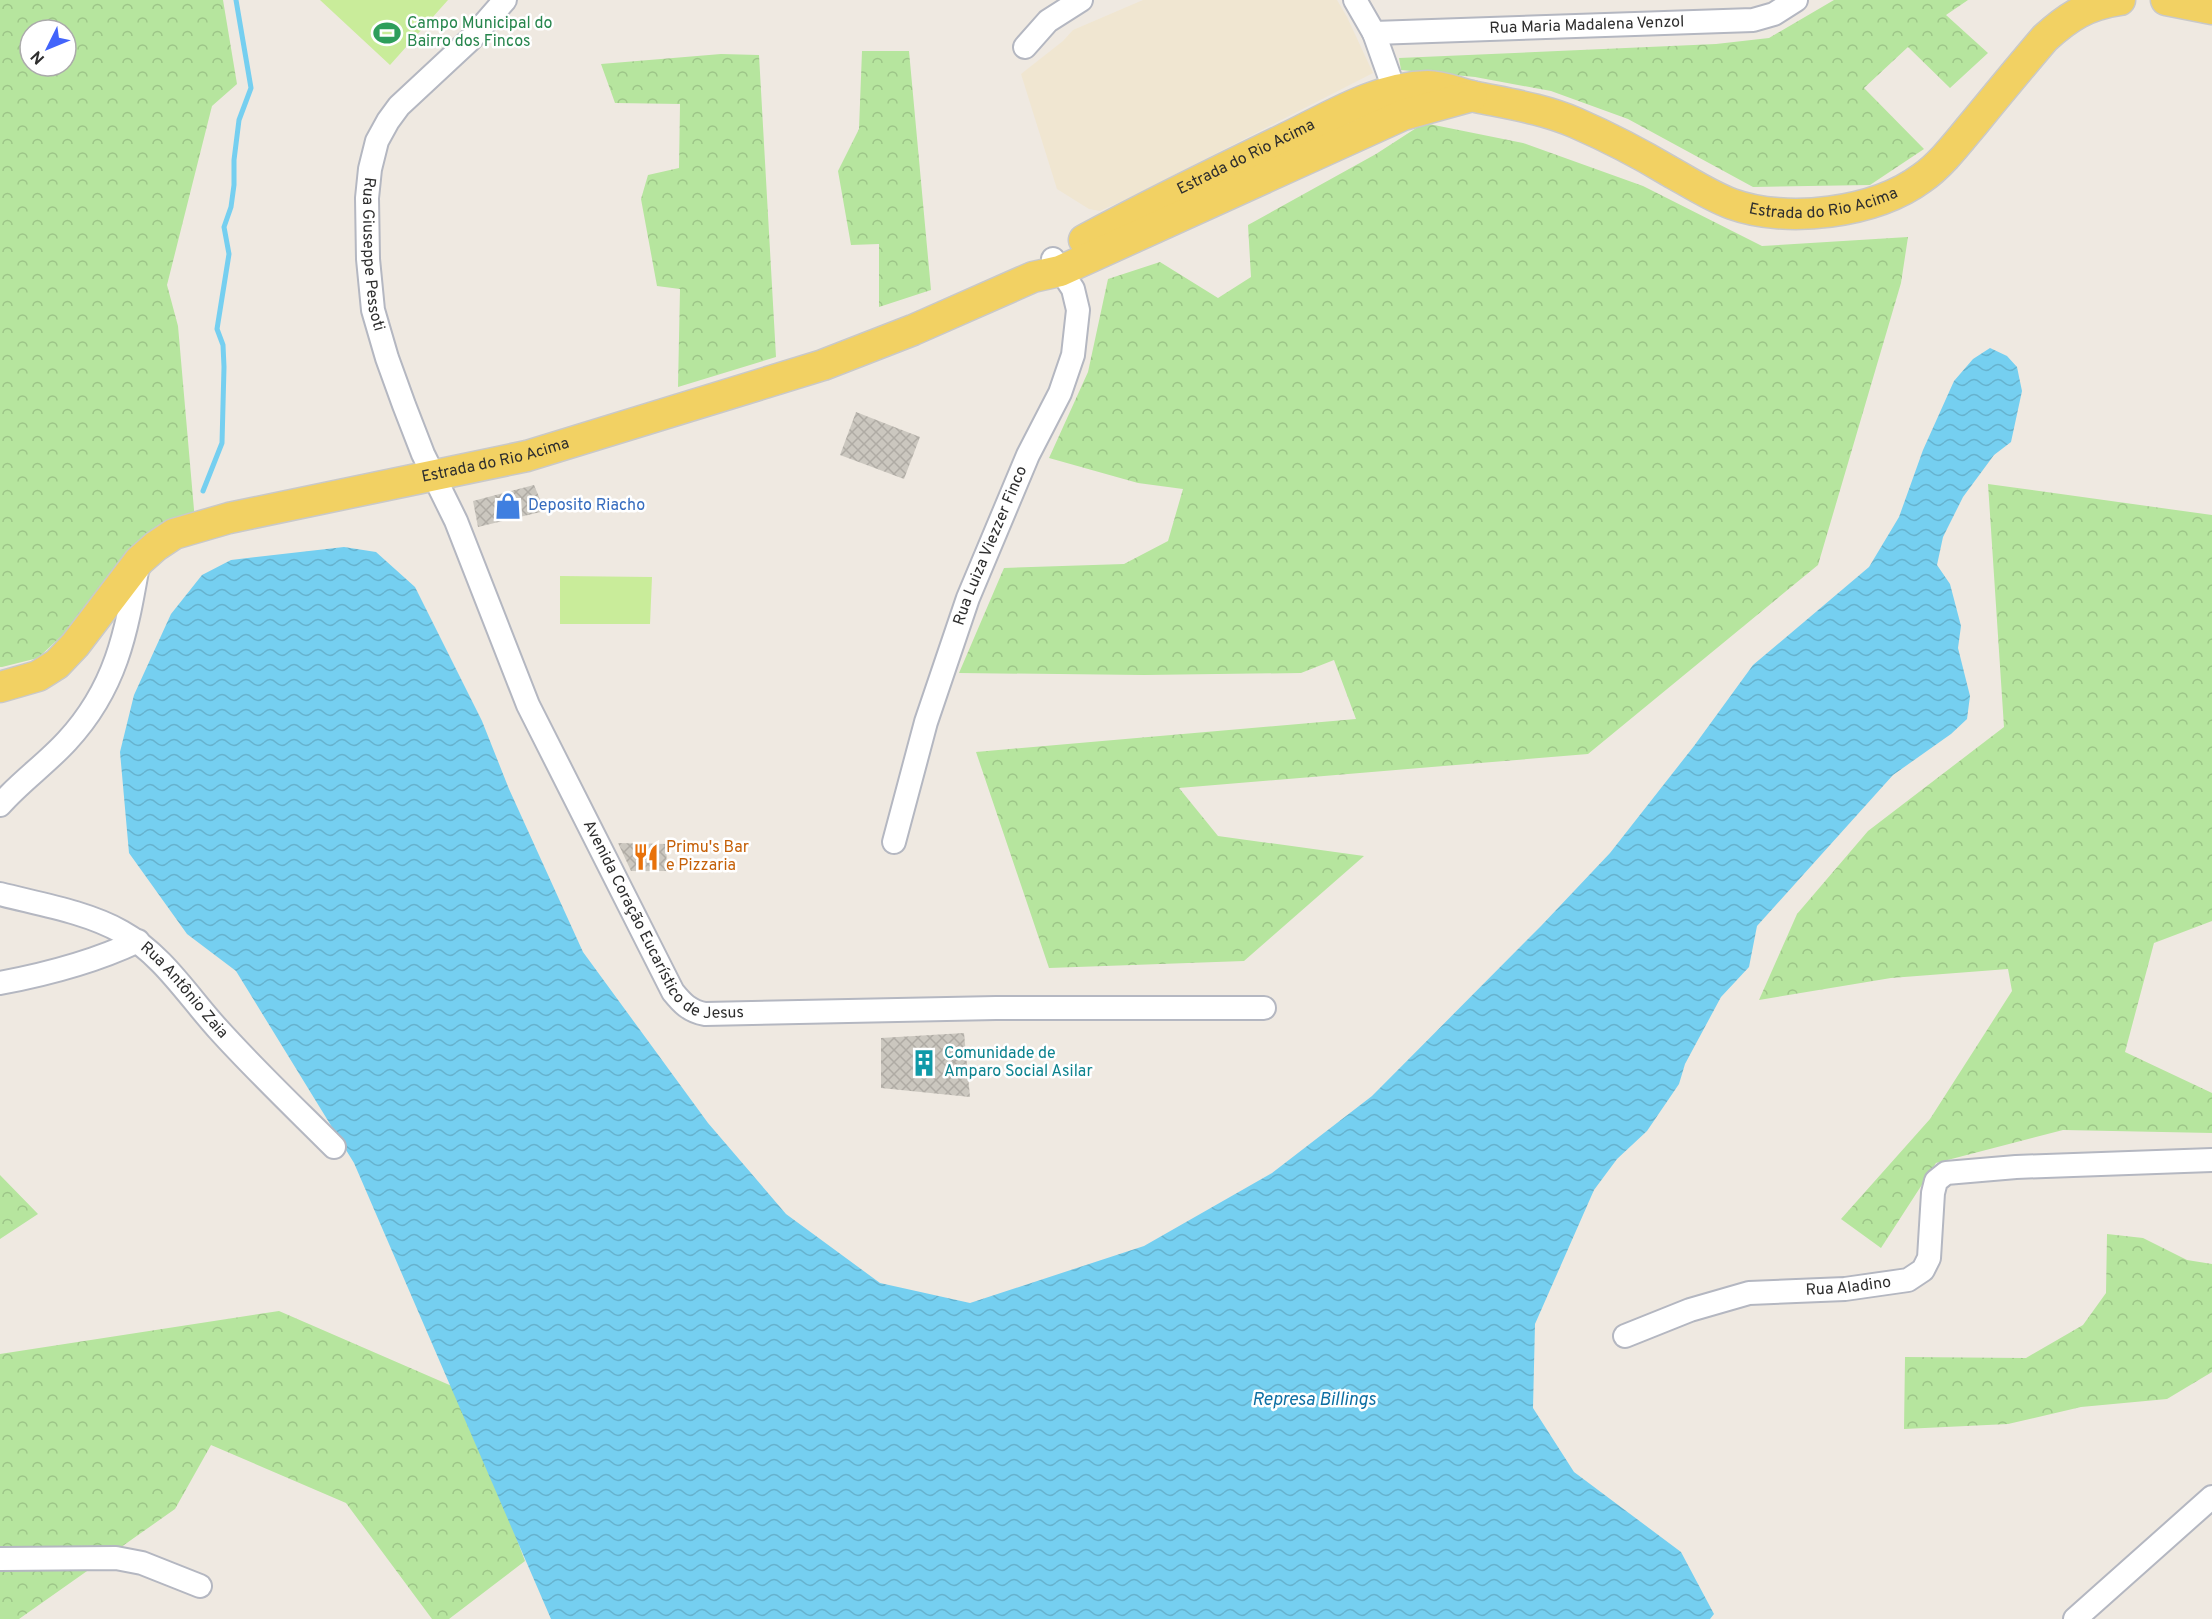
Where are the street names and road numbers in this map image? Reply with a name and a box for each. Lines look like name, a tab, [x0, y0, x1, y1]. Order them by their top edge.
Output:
street label: Rua Maria Madalena Venzol	[1489, 12, 1685, 39]
street label: Estrada do Rio Acima	[1174, 115, 1318, 200]
street label: Rua Giuseppe Pessoti	[357, 176, 389, 333]
street label: Estrada do Rio Acima	[1747, 184, 1901, 224]
street label: Estrada do Rio Acima	[420, 434, 572, 488]
street label: Rua Luiza Viezzer Finco	[949, 463, 1032, 628]
street label: Avenida Coração Eucarístico de Jesus	[578, 817, 744, 1024]
street label: Rua Antônio Zaia	[136, 938, 232, 1043]
street label: Rua Aladino	[1805, 1273, 1893, 1301]

